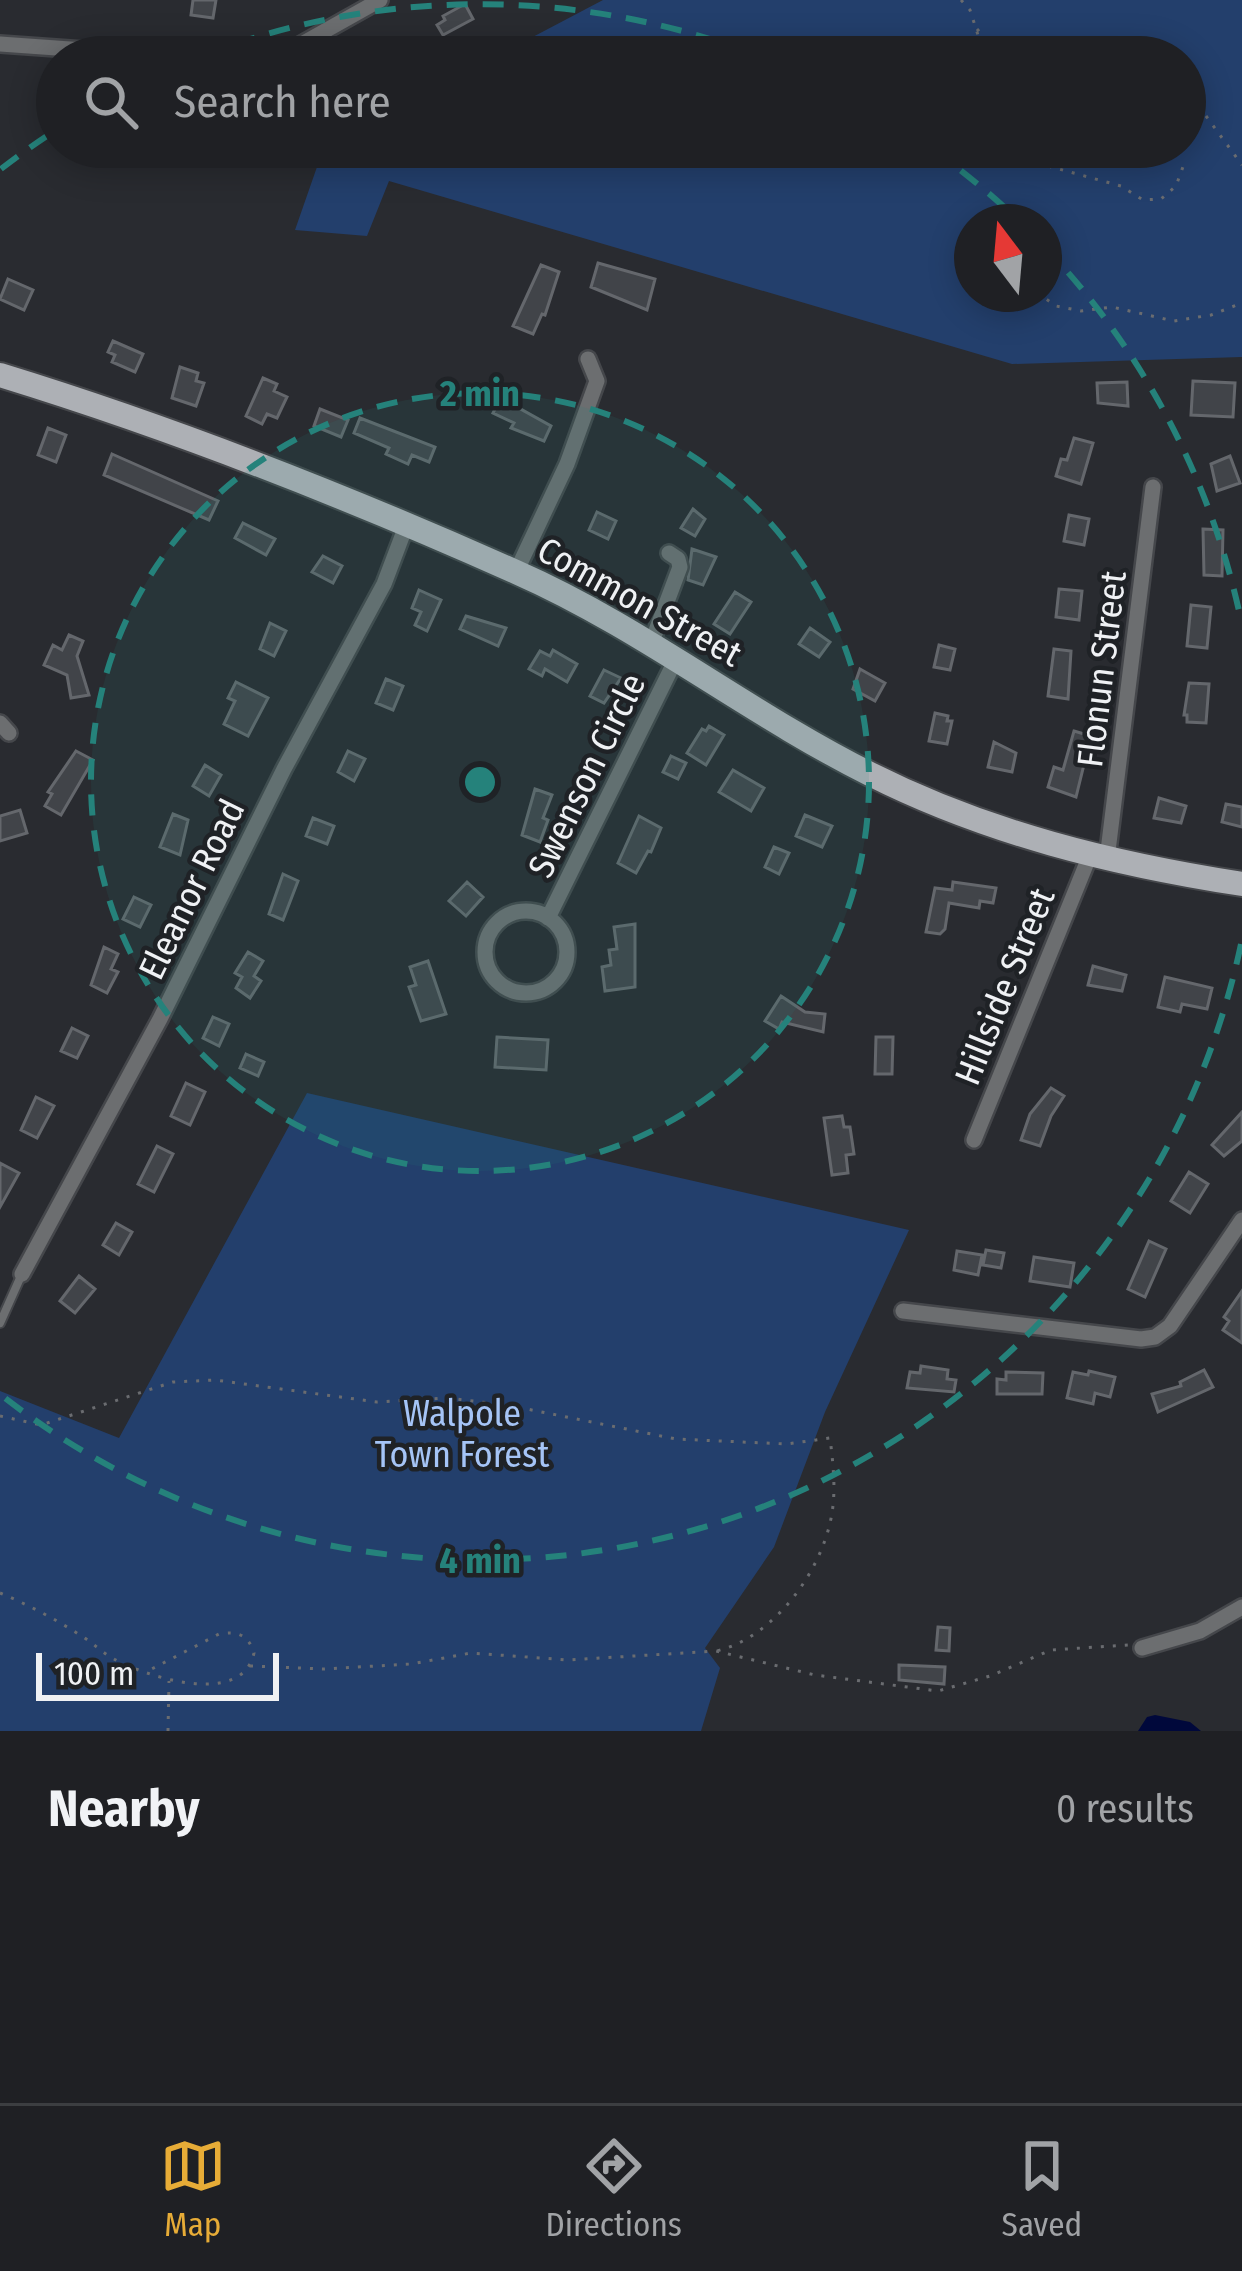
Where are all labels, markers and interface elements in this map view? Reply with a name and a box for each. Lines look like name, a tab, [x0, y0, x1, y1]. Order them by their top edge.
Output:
search box	[36, 36, 1206, 168]
icon: search	[78, 69, 144, 135]
text: Search here	[174, 75, 391, 129]
north arrow	[954, 204, 1062, 312]
text: 2 min	[439, 372, 520, 416]
street label: Common Street	[530, 528, 750, 676]
street label: Flonun Street	[1068, 568, 1136, 770]
street label: Swenson Circle	[519, 666, 655, 885]
centre of rings	[459, 761, 501, 803]
street label: Eleanor Road	[129, 792, 254, 987]
street label: Hillside Street	[945, 881, 1064, 1091]
park label: Walpole Town Forest	[375, 1392, 550, 1477]
text: 4 min	[439, 1539, 521, 1583]
scale bar	[36, 1647, 279, 1700]
text: 100 m	[54, 1654, 134, 1694]
text: Nearby	[48, 1778, 200, 1840]
text: 0 results	[1056, 1786, 1194, 1832]
tab: Map	[160, 2133, 226, 2245]
tab: Directions	[545, 2133, 682, 2245]
tab: Saved	[1002, 2133, 1082, 2245]

